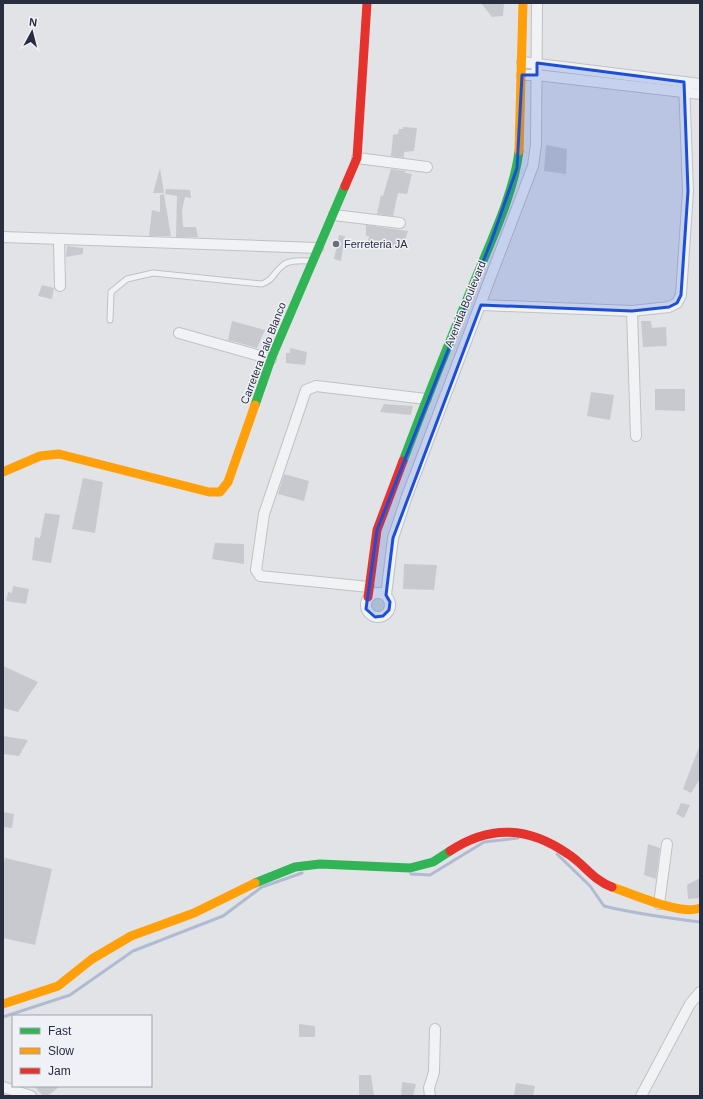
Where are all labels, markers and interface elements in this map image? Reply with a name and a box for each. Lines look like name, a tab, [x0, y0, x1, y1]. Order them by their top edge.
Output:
north arrow	[12, 12, 52, 52]
text: N	[29, 16, 38, 29]
place label: Ferreteria JA	[344, 238, 408, 250]
marker: Ferreteria JA	[331, 239, 341, 249]
street label: Avenida Boulevard	[442, 259, 488, 349]
street label: Carretera Palo Blanco	[238, 300, 288, 406]
legend	[12, 1015, 152, 1087]
text: Fast	[48, 1024, 72, 1038]
text: Slow	[48, 1044, 74, 1058]
text: Jam	[48, 1064, 71, 1078]

